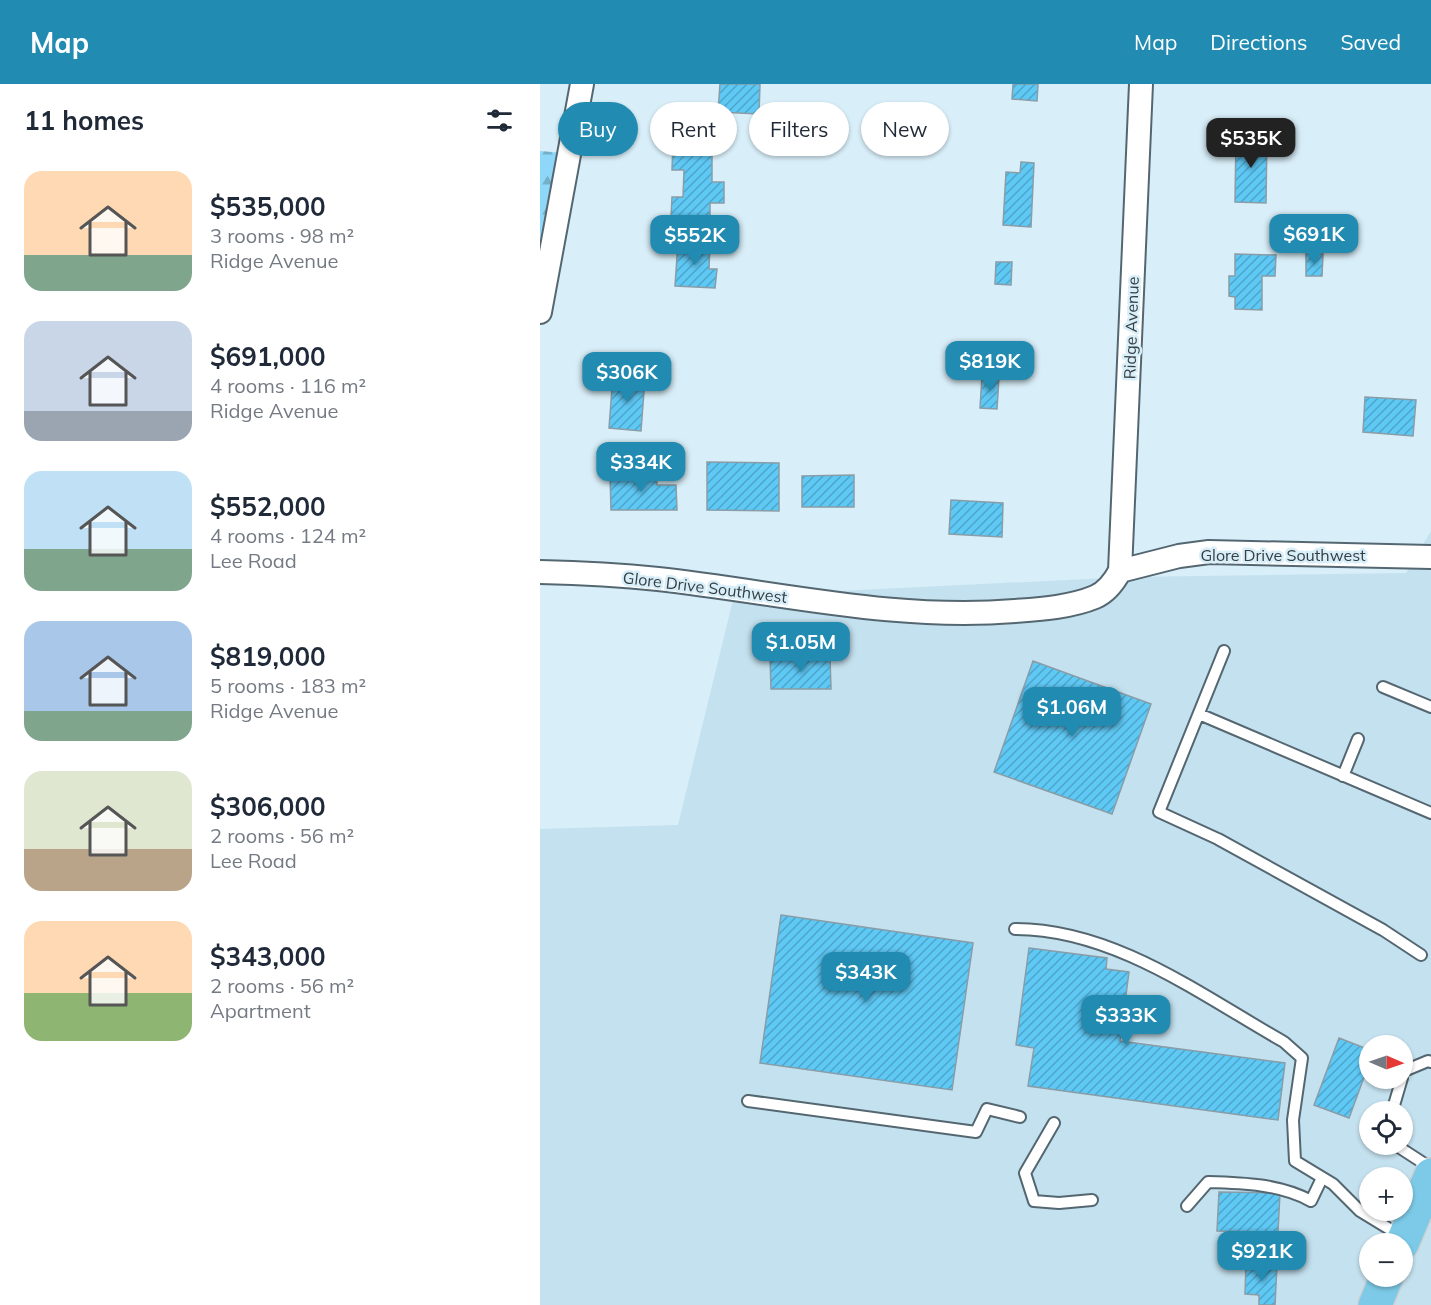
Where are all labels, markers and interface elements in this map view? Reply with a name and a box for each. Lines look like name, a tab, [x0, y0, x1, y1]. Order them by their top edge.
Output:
text: Map	[30, 25, 89, 60]
text: Map	[1134, 29, 1177, 55]
text: Directions	[1210, 29, 1307, 55]
text: Saved	[1340, 29, 1401, 55]
chip: Buy	[558, 102, 638, 156]
chip: Rent	[650, 102, 737, 156]
chip: Filters	[749, 102, 849, 156]
chip: New	[861, 102, 949, 156]
text: 11 homes	[24, 104, 144, 137]
icon: filters	[483, 104, 516, 137]
pin: $535K	[1209, 118, 1293, 169]
text: $535K	[1220, 125, 1282, 150]
text: $535,000	[210, 190, 326, 223]
icon: home	[72, 195, 144, 267]
pin: $691K	[1272, 214, 1356, 265]
pin: $552K	[653, 215, 737, 266]
text: $691K	[1283, 221, 1345, 246]
text: $552K	[664, 222, 726, 247]
text: 3 rooms · 98 m²	[210, 223, 354, 248]
text: Ridge Avenue	[210, 248, 338, 273]
street label: Ridge Avenue	[1119, 276, 1143, 380]
text: $691,000	[210, 340, 326, 373]
pin: $819K	[948, 341, 1032, 392]
icon: home	[72, 345, 144, 417]
text: $819K	[959, 348, 1021, 373]
pin: $306K	[585, 352, 669, 403]
text: $306K	[596, 359, 658, 384]
text: 4 rooms · 116 m²	[210, 373, 366, 398]
text: Ridge Avenue	[210, 398, 338, 423]
pin: $334K	[599, 442, 683, 493]
text: $334K	[610, 449, 672, 474]
text: $552,000	[210, 490, 326, 523]
icon: home	[72, 495, 144, 567]
text: 4 rooms · 124 m²	[210, 523, 366, 548]
street label: Glore Drive Southwest	[1200, 545, 1366, 565]
text: Lee Road	[210, 548, 297, 573]
street label: Glore Drive Southwest	[622, 567, 789, 607]
pin: $1.05M	[752, 622, 850, 673]
text: $1.05M	[766, 629, 836, 654]
text: $819,000	[210, 640, 326, 673]
icon: home	[72, 645, 144, 717]
text: 5 rooms · 183 m²	[210, 673, 366, 698]
pin: $1.06M	[1023, 687, 1121, 738]
text: $1.06M	[1037, 694, 1107, 719]
text: Ridge Avenue	[210, 698, 338, 723]
text: $306,000	[210, 790, 326, 823]
icon: home	[72, 795, 144, 867]
text: 2 rooms · 56 m²	[210, 823, 354, 848]
text: Lee Road	[210, 848, 297, 873]
text: $343,000	[210, 940, 326, 973]
icon: home	[72, 945, 144, 1017]
pin: $343K	[824, 952, 908, 1003]
text: $343K	[835, 959, 897, 984]
text: 2 rooms · 56 m²	[210, 973, 354, 998]
pin: $333K	[1084, 995, 1168, 1046]
text: Apartment	[210, 998, 311, 1023]
text: $333K	[1095, 1002, 1157, 1027]
north arrow	[1359, 1035, 1413, 1089]
map controls	[1359, 1035, 1413, 1287]
button: locate	[1359, 1101, 1413, 1155]
button: +	[1359, 1167, 1413, 1221]
pin: $921K	[1220, 1231, 1304, 1282]
button: −	[1359, 1233, 1413, 1287]
text: $921K	[1231, 1238, 1293, 1263]

